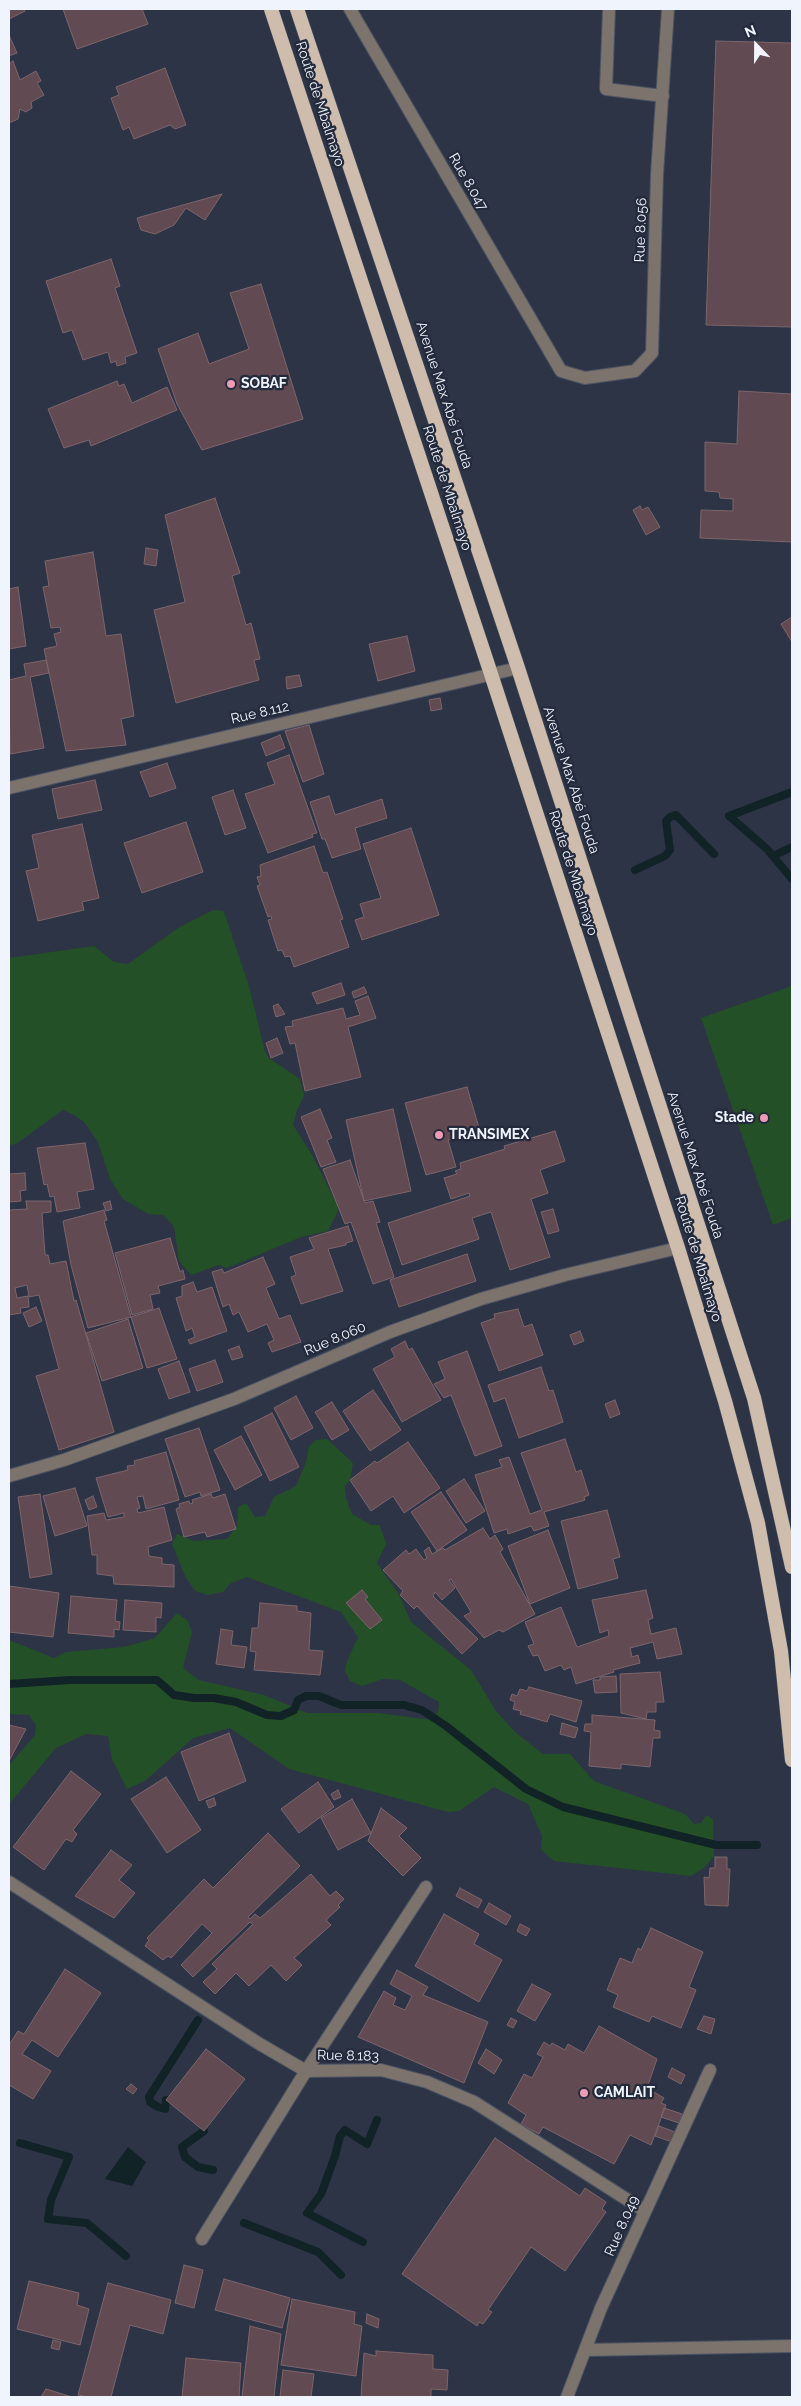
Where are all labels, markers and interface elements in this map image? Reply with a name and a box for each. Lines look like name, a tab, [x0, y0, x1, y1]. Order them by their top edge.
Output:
north arrow	[731, 20, 781, 70]
text: N	[742, 22, 758, 41]
street label: Route de Mbalmayo	[292, 39, 348, 169]
street label: Rue 8.047	[445, 150, 491, 214]
street label: Rue 8.056	[631, 197, 651, 263]
street label: Avenue Max Abé Fouda	[412, 319, 476, 471]
place label: SOBAF	[241, 376, 287, 392]
marker: SOBAF	[225, 378, 237, 390]
street label: Route de Mbalmayo	[419, 423, 475, 553]
street label: Rue 8.112	[229, 698, 291, 728]
street label: Avenue Max Abé Fouda	[539, 704, 603, 856]
street label: Route de Mbalmayo	[545, 808, 601, 938]
street label: Avenue Max Abé Fouda	[663, 1089, 727, 1241]
place label: Stade	[715, 1110, 754, 1126]
marker: Stade	[758, 1112, 770, 1124]
place label: TRANSIMEX	[449, 1127, 529, 1143]
marker: TRANSIMEX	[433, 1129, 445, 1141]
street label: Route de Mbalmayo	[671, 1194, 725, 1324]
street label: Rue 8.060	[301, 1318, 369, 1360]
street label: Rue 8.183	[317, 2047, 379, 2065]
place label: CAMLAIT	[594, 2085, 655, 2101]
marker: CAMLAIT	[578, 2087, 590, 2099]
street label: Rue 8.049	[601, 2193, 643, 2259]

